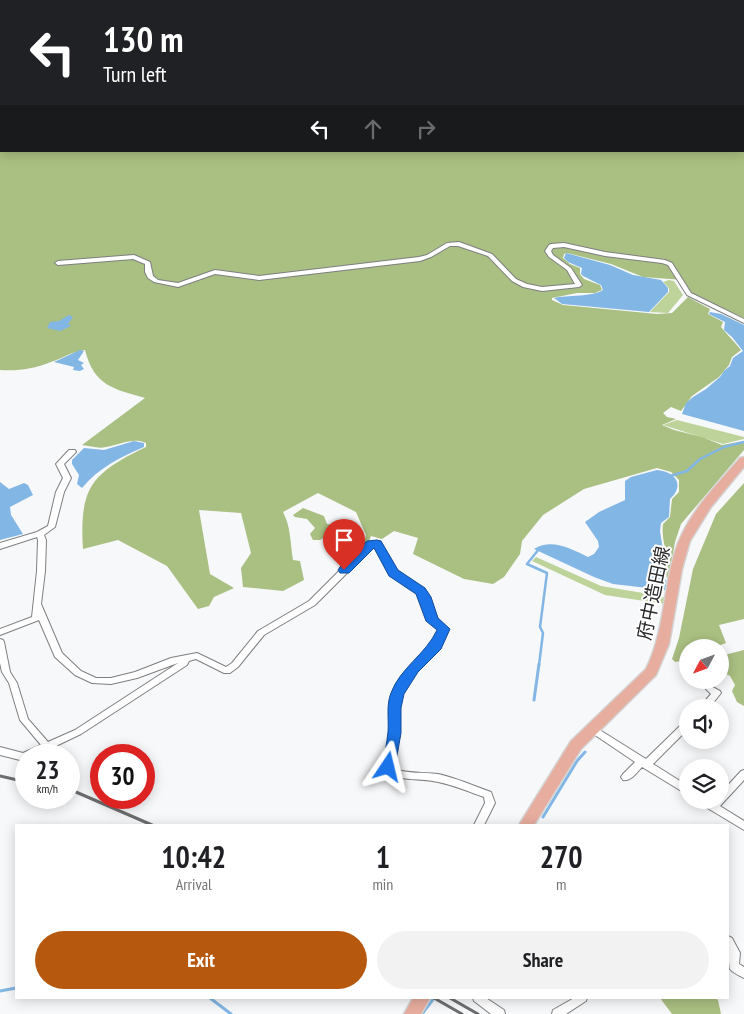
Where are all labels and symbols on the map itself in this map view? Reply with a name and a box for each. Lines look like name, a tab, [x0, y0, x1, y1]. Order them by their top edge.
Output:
pin	[323, 519, 365, 570]
street label: 府中造田線	[631, 544, 675, 642]
north arrow	[679, 639, 729, 689]
position arrow	[361, 740, 413, 792]
speed limit sign: 30	[90, 744, 155, 809]

